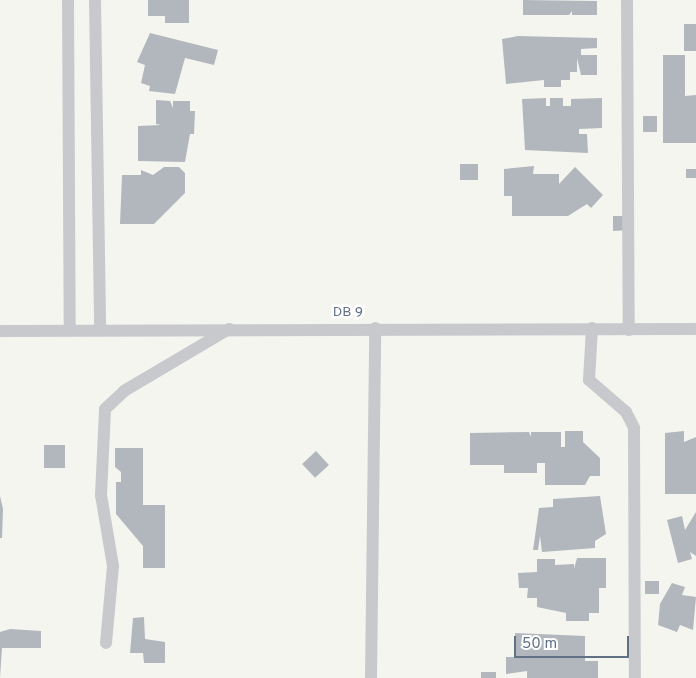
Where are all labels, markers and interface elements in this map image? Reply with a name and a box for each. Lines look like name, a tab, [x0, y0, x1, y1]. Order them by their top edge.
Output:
street label: DB 9	[333, 305, 363, 321]
scale bar	[516, 626, 631, 658]
text: 50 m	[522, 635, 557, 654]

